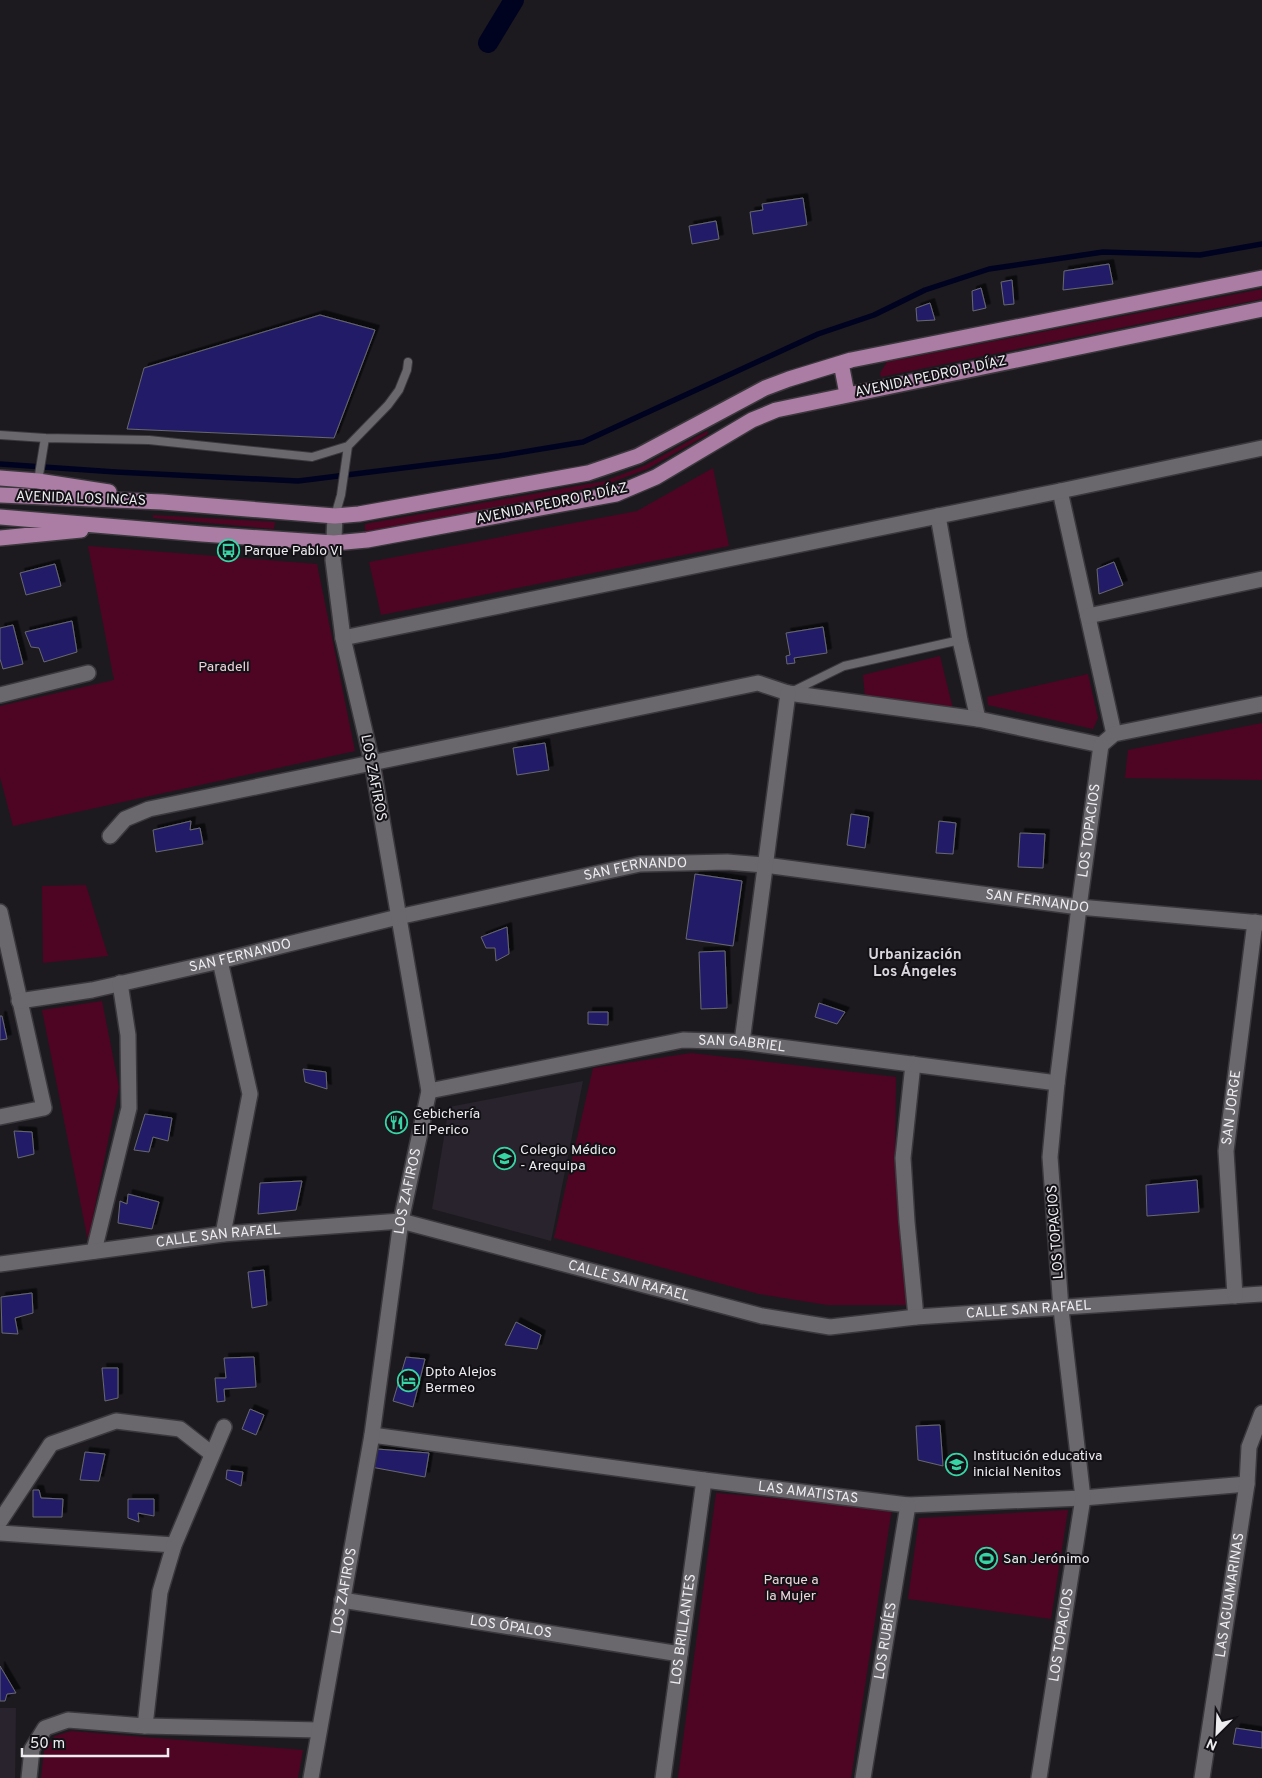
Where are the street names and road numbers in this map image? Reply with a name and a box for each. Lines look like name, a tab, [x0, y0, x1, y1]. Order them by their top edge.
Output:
street label: AVENIDA PEDRO P. DÍAZ	[853, 352, 1009, 401]
street label: AVENIDA PEDRO P. DÍAZ	[474, 479, 630, 528]
street label: AVENIDA LOS INCAS	[16, 488, 146, 510]
street label: LOS ZAFIROS	[356, 733, 390, 823]
street label: LOS TOPACIOS	[1075, 782, 1104, 879]
street label: SAN FERNANDO	[582, 854, 687, 885]
street label: SAN FERNANDO	[984, 886, 1090, 916]
street label: SAN FERNANDO	[188, 935, 293, 976]
street label: SAN GABRIEL	[698, 1032, 787, 1056]
street label: SAN JORGE	[1218, 1069, 1245, 1146]
street label: LOS ZAFIROS	[391, 1146, 425, 1235]
street label: LOS TOPACIOS	[1044, 1184, 1068, 1280]
street label: CALLE SAN RAFAEL	[155, 1221, 281, 1251]
street label: CALLE SAN RAFAEL	[566, 1257, 692, 1305]
street label: CALLE SAN RAFAEL	[965, 1297, 1092, 1322]
street label: LAS AMATISTAS	[757, 1478, 859, 1507]
street label: LAS AGUAMARINAS	[1212, 1532, 1248, 1659]
street label: LOS ZAFIROS	[328, 1546, 360, 1636]
street label: LOS BRILLANTES	[667, 1573, 699, 1686]
street label: LOS TOPACIOS	[1046, 1587, 1077, 1683]
street label: LOS RUBÍES	[871, 1601, 900, 1681]
street label: LOS ÓPALOS	[469, 1612, 553, 1642]

